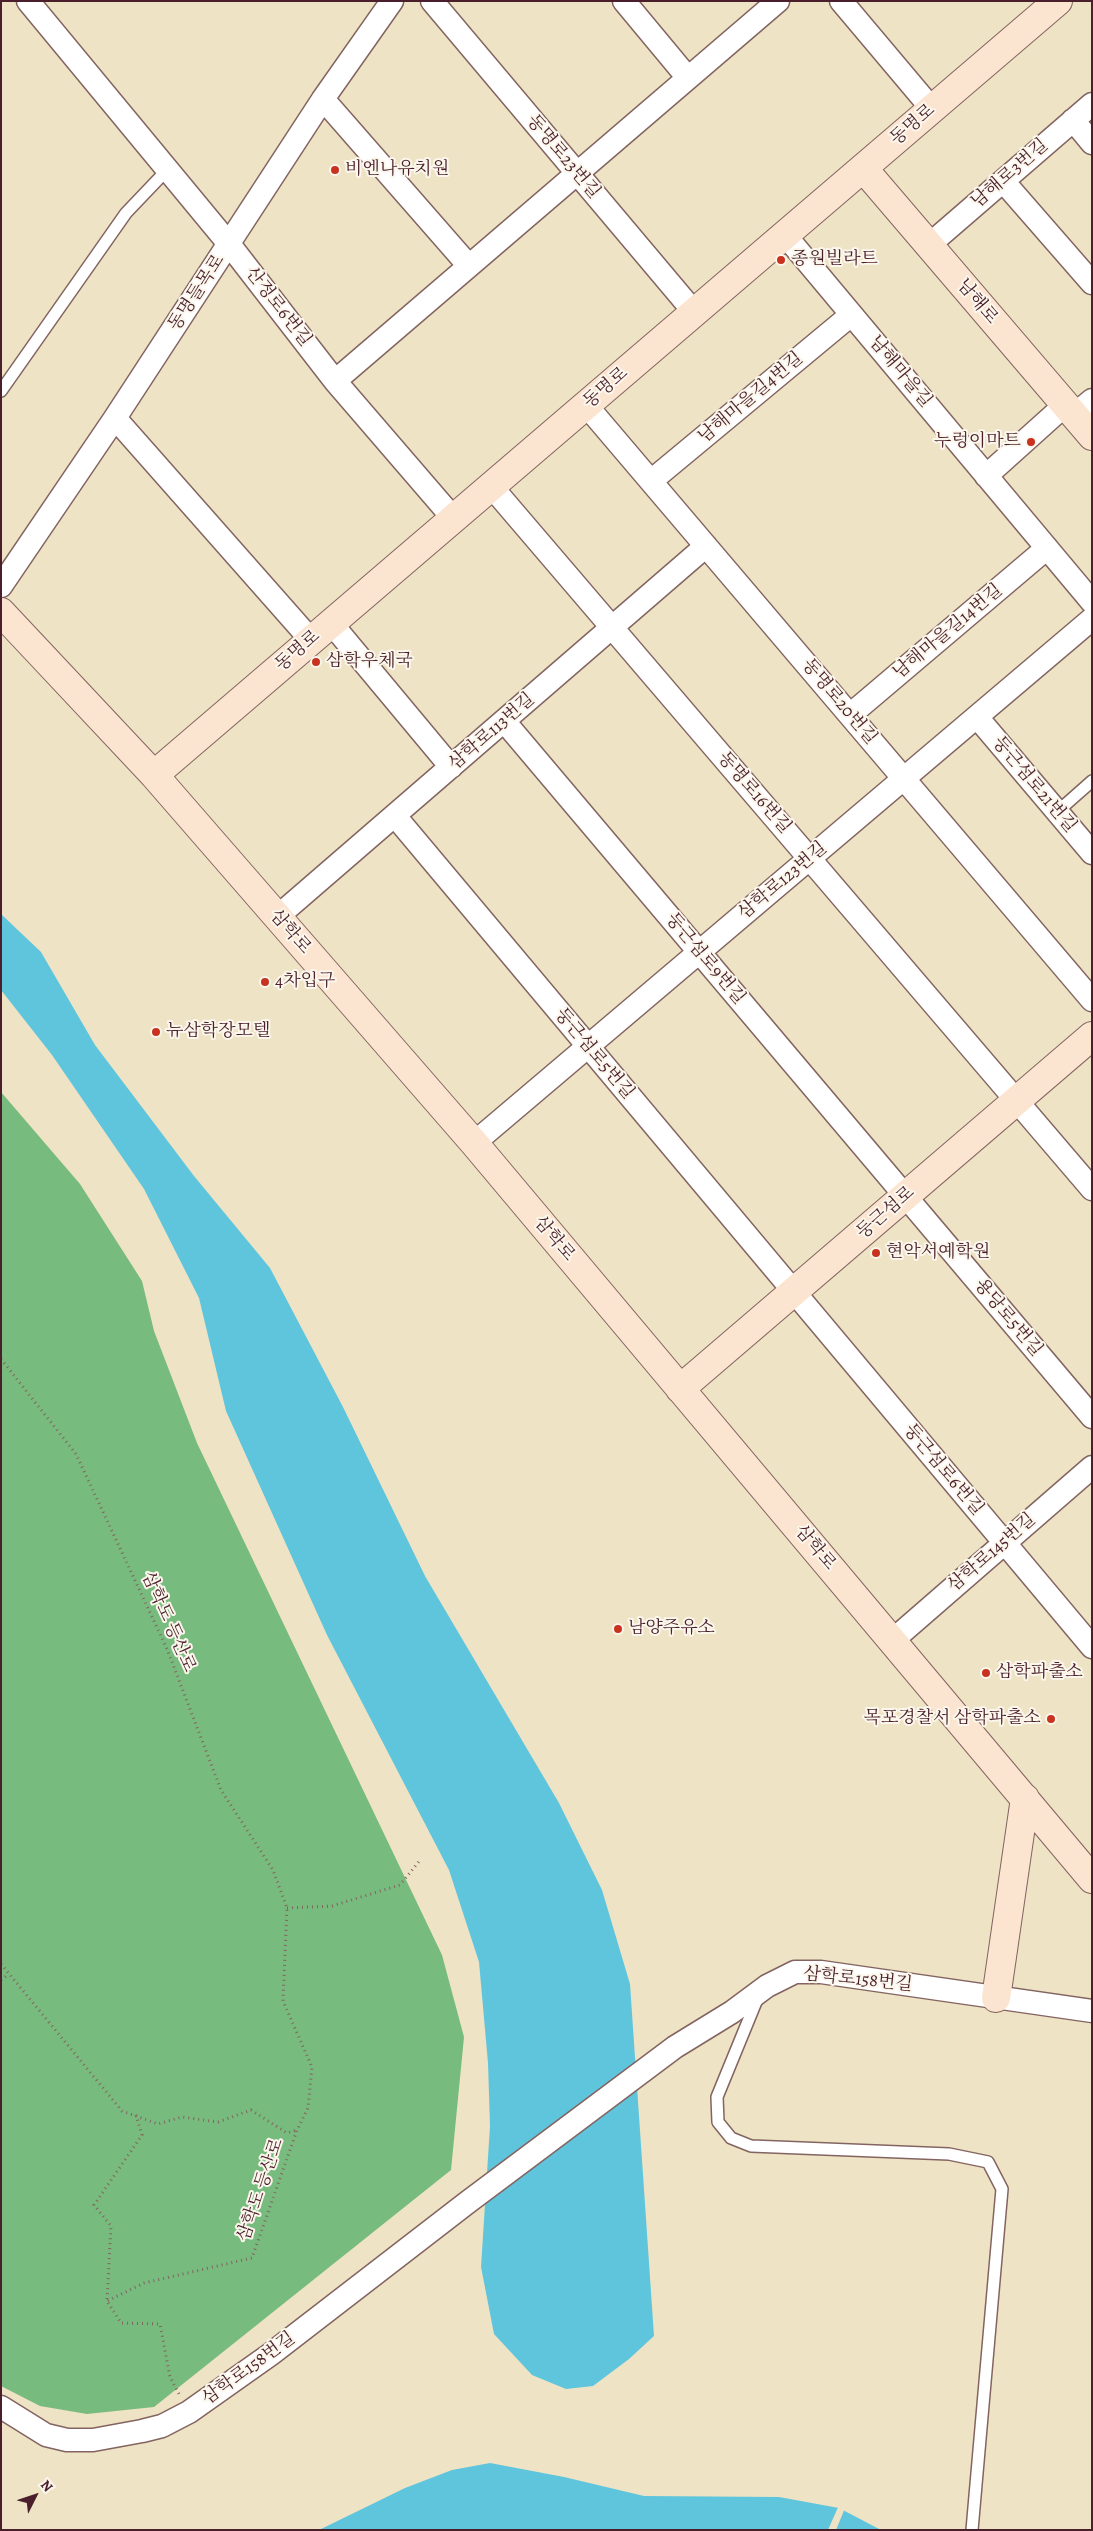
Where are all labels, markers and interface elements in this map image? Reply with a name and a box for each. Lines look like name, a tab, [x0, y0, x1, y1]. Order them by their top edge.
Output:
street label: 동명로	[886, 100, 940, 150]
street label: 동명로23번길	[522, 111, 604, 203]
street label: 남해로3번길	[967, 135, 1053, 213]
place label: 비엔나유치원	[345, 159, 449, 181]
marker: 비엔나유치원	[329, 164, 341, 176]
place label: 종원빌라트	[791, 249, 878, 271]
street label: 동명들목로	[164, 251, 230, 335]
marker: 종원빌라트	[775, 254, 787, 266]
street label: 산정로6번길	[240, 263, 316, 351]
street label: 남해로	[952, 275, 1002, 329]
street label: 남해마을길	[864, 332, 936, 412]
street label: 남해마을길4번길	[694, 348, 808, 448]
street label: 동명로	[579, 363, 633, 413]
place label: 누렁이마트	[934, 431, 1021, 453]
marker: 누렁이마트	[1025, 436, 1037, 448]
street label: 남해마을길14번길	[889, 580, 1007, 684]
street label: 동명로	[271, 626, 325, 676]
place label: 삼학우체국	[326, 651, 413, 673]
street label: 동명로20번길	[797, 655, 881, 749]
marker: 삼학우체국	[310, 656, 322, 668]
street label: 삼학로113번길	[445, 689, 539, 775]
street label: 둥근섬로21번길	[987, 732, 1081, 838]
street label: 동명로16번길	[713, 748, 795, 838]
street label: 삼학로123번길	[734, 838, 832, 924]
street label: 삼학로	[265, 905, 315, 959]
street label: 둥근섬로9번길	[661, 909, 749, 1009]
place label: 4차입구	[275, 971, 335, 993]
marker: 4차입구	[259, 976, 271, 988]
street label: 둥근섬로5번길	[550, 1004, 638, 1104]
place label: 뉴삼학장모텔	[166, 1021, 270, 1043]
marker: 뉴삼학장모텔	[150, 1026, 162, 1038]
street label: 둥근섬로	[853, 1182, 919, 1244]
street label: 삼학로	[529, 1212, 579, 1266]
place label: 현악서예학원	[886, 1242, 990, 1264]
marker: 현악서예학원	[870, 1247, 882, 1259]
street label: 용당로5번길	[969, 1275, 1047, 1361]
street label: 둥근섬로6번길	[899, 1420, 987, 1520]
street label: 삼학로145번길	[944, 1509, 1040, 1597]
street label: 삼학로	[790, 1521, 840, 1575]
street label: 삼학도 등산로	[136, 1568, 200, 1676]
place label: 남양주유소	[628, 1618, 715, 1640]
marker: 남양주유소	[612, 1623, 624, 1635]
place label: 삼학파출소	[996, 1662, 1083, 1684]
marker: 삼학파출소	[980, 1667, 992, 1679]
place label: 목포경찰서 삼학파출소	[864, 1708, 1041, 1730]
marker: 목포경찰서 삼학파출소	[1045, 1713, 1057, 1725]
street label: 삼학로158번길	[802, 1964, 914, 1996]
street label: 삼학도 등산로	[233, 2135, 289, 2245]
street label: 삼학로158번길	[198, 2328, 300, 2410]
north arrow	[10, 2471, 60, 2521]
text: N	[36, 2476, 57, 2496]

